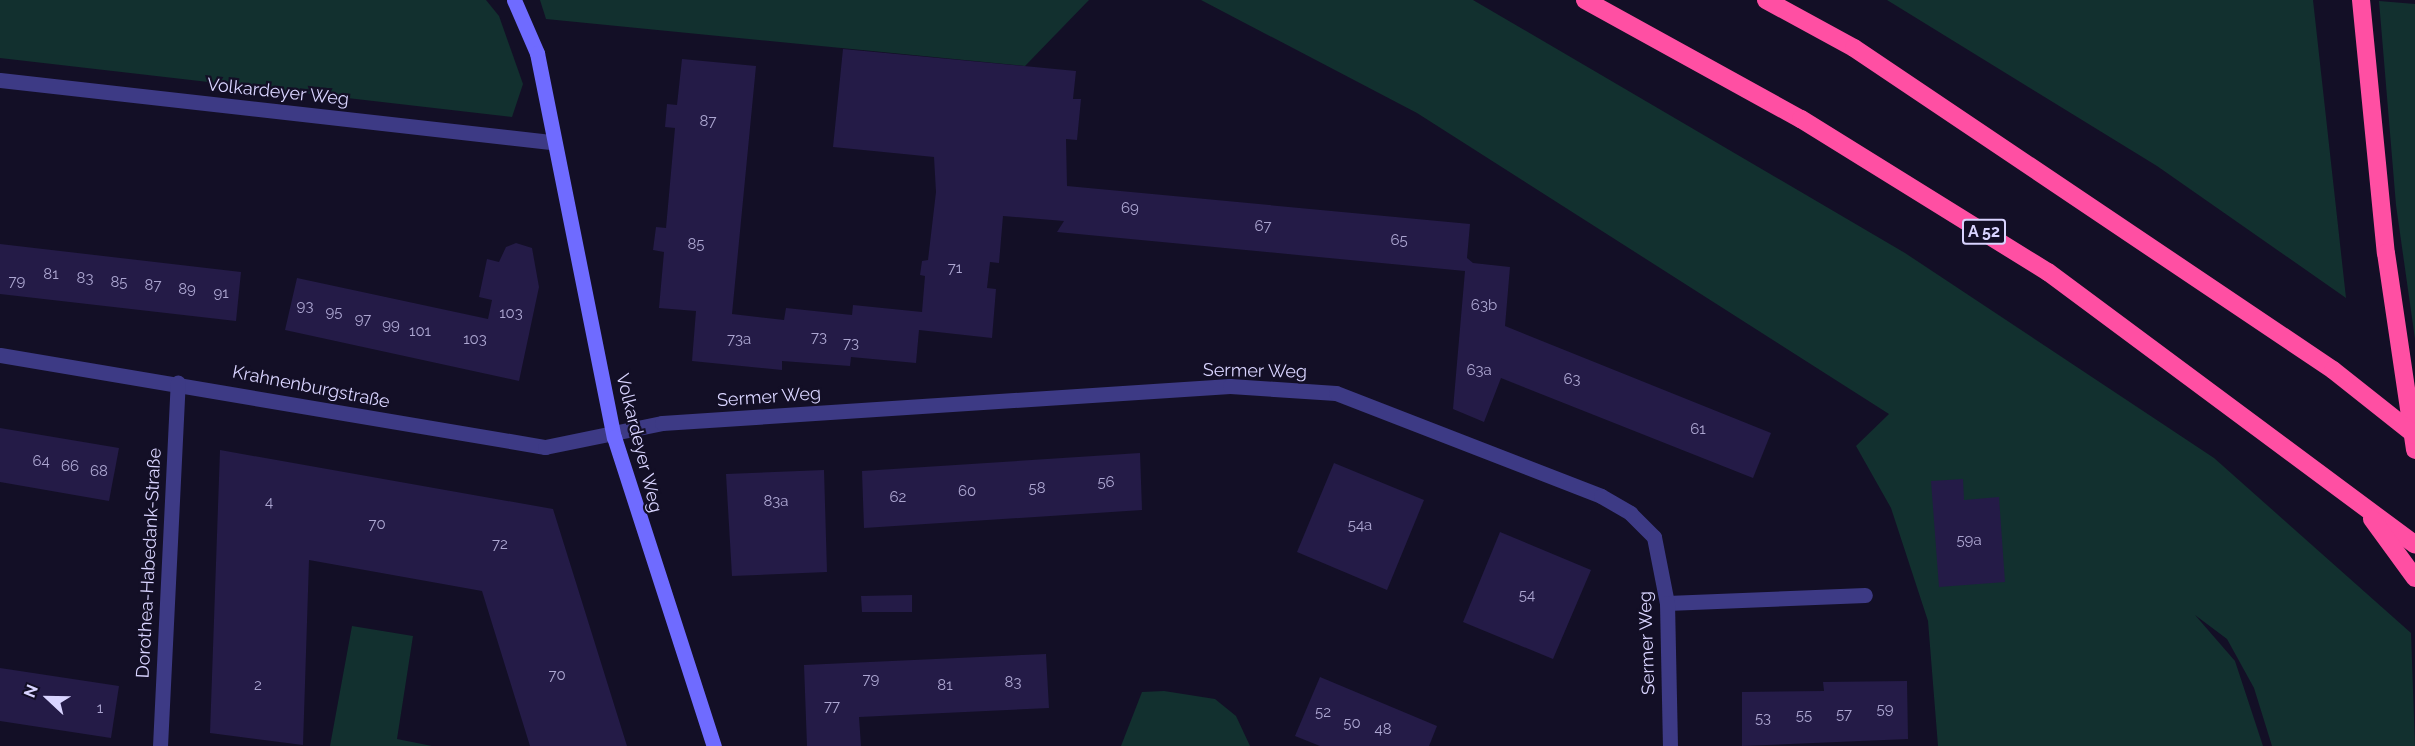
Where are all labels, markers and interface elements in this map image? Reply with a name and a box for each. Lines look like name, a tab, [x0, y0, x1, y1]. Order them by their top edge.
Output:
street label: Volkardeyer Weg	[205, 74, 351, 110]
house number: 87	[700, 113, 716, 131]
house number: 69	[1121, 200, 1139, 218]
house number: 67	[1254, 218, 1272, 236]
road number: A 52	[1962, 219, 2006, 245]
house number: 65	[1390, 232, 1408, 250]
house number: 85	[687, 236, 705, 254]
house number: 71	[948, 260, 962, 278]
house number: 81	[43, 266, 59, 284]
house number: 83	[77, 270, 93, 288]
house number: 79	[9, 273, 25, 291]
house number: 85	[110, 274, 128, 292]
house number: 87	[145, 277, 161, 295]
house number: 89	[178, 281, 196, 299]
house number: 91	[213, 285, 229, 303]
house number: 63b	[1471, 297, 1497, 315]
house number: 93	[297, 298, 313, 316]
house number: 95	[326, 304, 342, 322]
house number: 103	[499, 305, 523, 323]
house number: 97	[355, 311, 371, 329]
house number: 99	[382, 317, 400, 335]
house number: 101	[409, 323, 431, 341]
house number: 73	[811, 329, 827, 347]
house number: 103	[463, 331, 487, 349]
house number: 73a	[727, 331, 751, 349]
house number: 73	[843, 335, 859, 353]
street label: Sermer Weg	[1202, 359, 1308, 383]
street label: Krahnenburgstraße	[230, 361, 392, 413]
house number: 63a	[1466, 362, 1492, 380]
street label: Volkardeyer Weg	[611, 371, 667, 515]
house number: 63	[1563, 371, 1581, 389]
street label: Sermer Weg	[716, 383, 822, 411]
house number: 61	[1690, 421, 1706, 439]
street label: Dorothea-Habedank-Straße	[132, 447, 166, 679]
house number: 64	[32, 453, 50, 471]
house number: 66	[61, 458, 79, 476]
house number: 68	[90, 463, 108, 481]
house number: 56	[1097, 474, 1115, 492]
house number: 58	[1028, 480, 1046, 498]
house number: 60	[958, 483, 976, 501]
house number: 62	[890, 489, 906, 507]
house number: 83a	[763, 493, 789, 511]
house number: 4	[265, 494, 273, 512]
house number: 70	[368, 516, 386, 534]
house number: 54a	[1348, 517, 1372, 535]
house number: 59a	[1956, 532, 1982, 550]
house number: 72	[492, 536, 508, 554]
house number: 54	[1519, 587, 1535, 605]
street label: Sermer Weg	[1634, 590, 1660, 696]
house number: 70	[548, 667, 566, 685]
north arrow	[18, 668, 78, 728]
house number: 79	[863, 671, 879, 689]
house number: 83	[1005, 674, 1021, 692]
house number: 2	[254, 677, 262, 695]
house number: 81	[937, 677, 953, 695]
text: N	[20, 682, 42, 700]
house number: 77	[824, 698, 840, 716]
house number: 1	[97, 700, 103, 718]
house number: 59	[1877, 701, 1893, 719]
house number: 52	[1315, 704, 1331, 722]
house number: 57	[1836, 706, 1852, 724]
house number: 55	[1796, 707, 1812, 725]
house number: 53	[1755, 710, 1771, 728]
house number: 50	[1343, 715, 1361, 733]
house number: 48	[1374, 721, 1392, 739]

